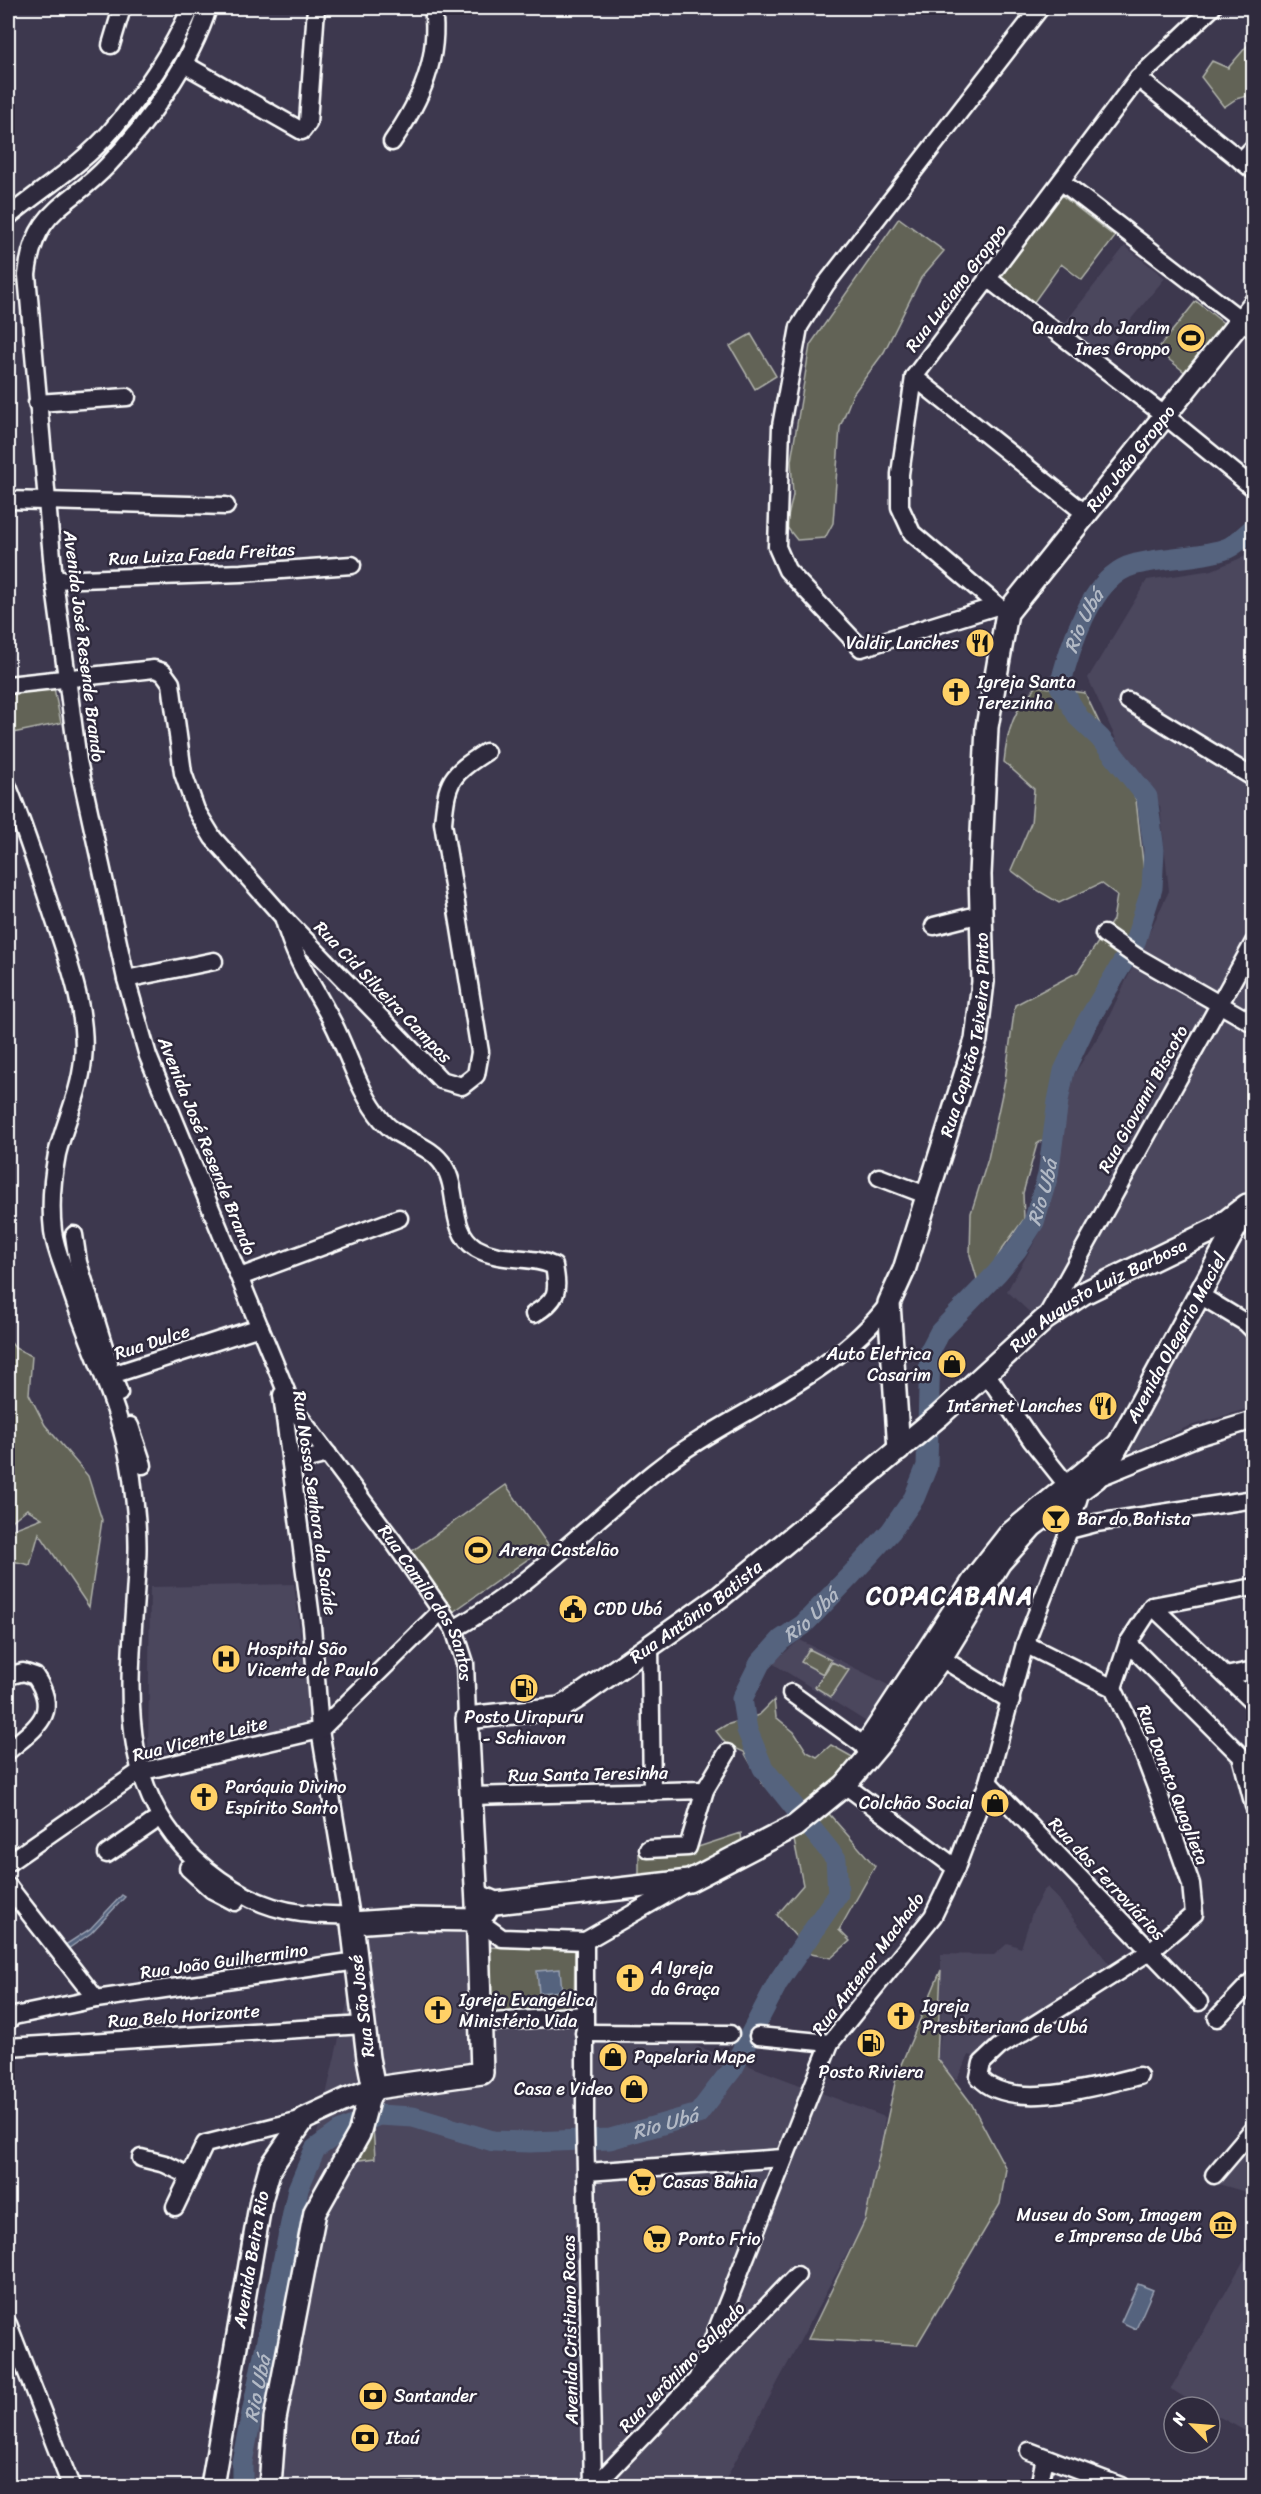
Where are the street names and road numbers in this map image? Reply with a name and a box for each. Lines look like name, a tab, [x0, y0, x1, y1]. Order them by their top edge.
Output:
street label: Rua Luciano Groppo	[897, 217, 1015, 359]
street label: Rua João Groppo	[1077, 397, 1184, 519]
street label: Avenida José Resende Brando	[54, 527, 114, 764]
street label: Rua Luiza Faeda Freitas	[108, 533, 297, 575]
street label: Rua Cid Silveira Campos	[306, 913, 461, 1072]
street label: Rua Capitão Teixeira Pinto	[931, 932, 999, 1141]
street label: Rua Giovanni Biscoto	[1089, 1019, 1197, 1179]
street label: Avenida José Resende Brando	[148, 1031, 266, 1260]
street label: Rua Augusto Luiz Barbosa	[1002, 1229, 1193, 1360]
street label: Avenida Olegario Maciel	[1116, 1246, 1236, 1430]
street label: Rua Dulce	[110, 1315, 194, 1369]
street label: Rua Nossa Senhora da Saúde	[283, 1389, 347, 1617]
street label: Rua Camilo dos Santos	[370, 1517, 482, 1682]
street label: Rua Antônio Batista	[623, 1551, 771, 1672]
street label: Rua Donato Quaglieta	[1128, 1700, 1218, 1870]
street label: Rua Vicente Leite	[129, 1707, 271, 1771]
street label: Rua Santa Teresinha	[508, 1757, 669, 1791]
street label: Rua dos Ferroviários	[1040, 1809, 1174, 1949]
street label: Rua Antenor Machado	[803, 1885, 933, 2043]
street label: Rua João Guilhermino	[138, 1933, 310, 1989]
street label: Rua São José	[340, 1953, 384, 2059]
street label: Rua Belo Horizonte	[107, 1995, 261, 2037]
street label: Avenida Beira Rio	[223, 2187, 279, 2332]
street label: Avenida Cristiano Rocas	[552, 2234, 588, 2426]
street label: Rua Jerônimo Salgado	[611, 2294, 753, 2440]

